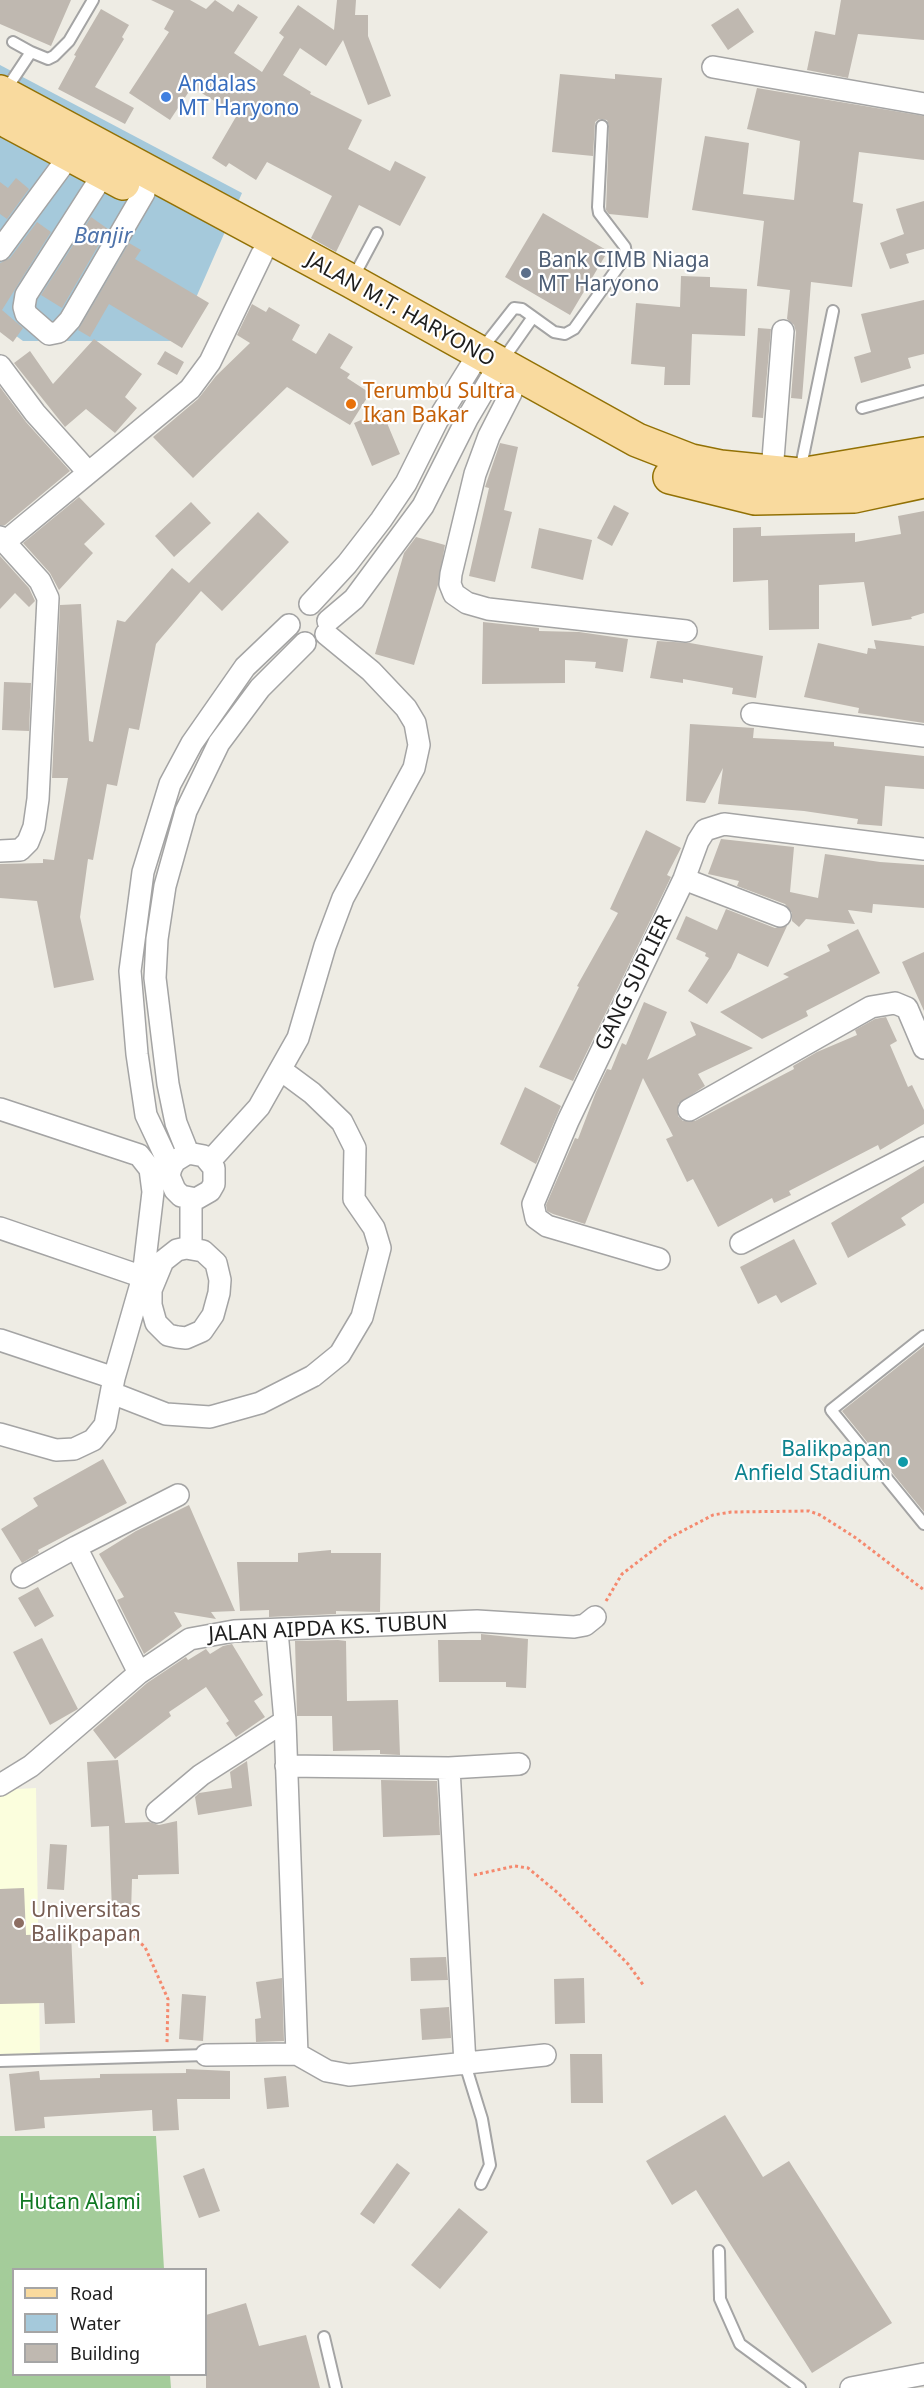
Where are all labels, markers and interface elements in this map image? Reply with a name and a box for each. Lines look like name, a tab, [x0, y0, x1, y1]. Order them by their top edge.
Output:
place label: Andalas MT Haryono	[178, 72, 299, 122]
marker: Andalas MT Haryono	[159, 90, 173, 104]
water label: Banjir	[74, 224, 132, 250]
street label: JALAN M.T. HARYONO	[301, 248, 499, 372]
place label: Bank CIMB Niaga MT Haryono	[538, 248, 709, 298]
marker: Bank CIMB Niaga MT Haryono	[519, 266, 533, 280]
place label: Terumbu Sultra Ikan Bakar	[363, 379, 515, 429]
marker: Terumbu Sultra Ikan Bakar	[344, 397, 358, 411]
street label: GANG SUPLIER	[590, 911, 678, 1055]
place label: Balikpapan Anfield Stadium	[734, 1437, 891, 1487]
marker: Balikpapan Anfield Stadium	[896, 1455, 910, 1469]
street label: JALAN AIPDA KS. TUBUN	[208, 1610, 448, 1648]
place label: Universitas Balikpapan	[31, 1898, 141, 1948]
marker: Universitas Balikpapan	[12, 1916, 26, 1930]
park label: Hutan Alami	[19, 2190, 141, 2216]
legend	[12, 2268, 207, 2376]
text: Road	[70, 2281, 113, 2305]
text: Water	[70, 2311, 121, 2335]
text: Building	[70, 2341, 140, 2365]

